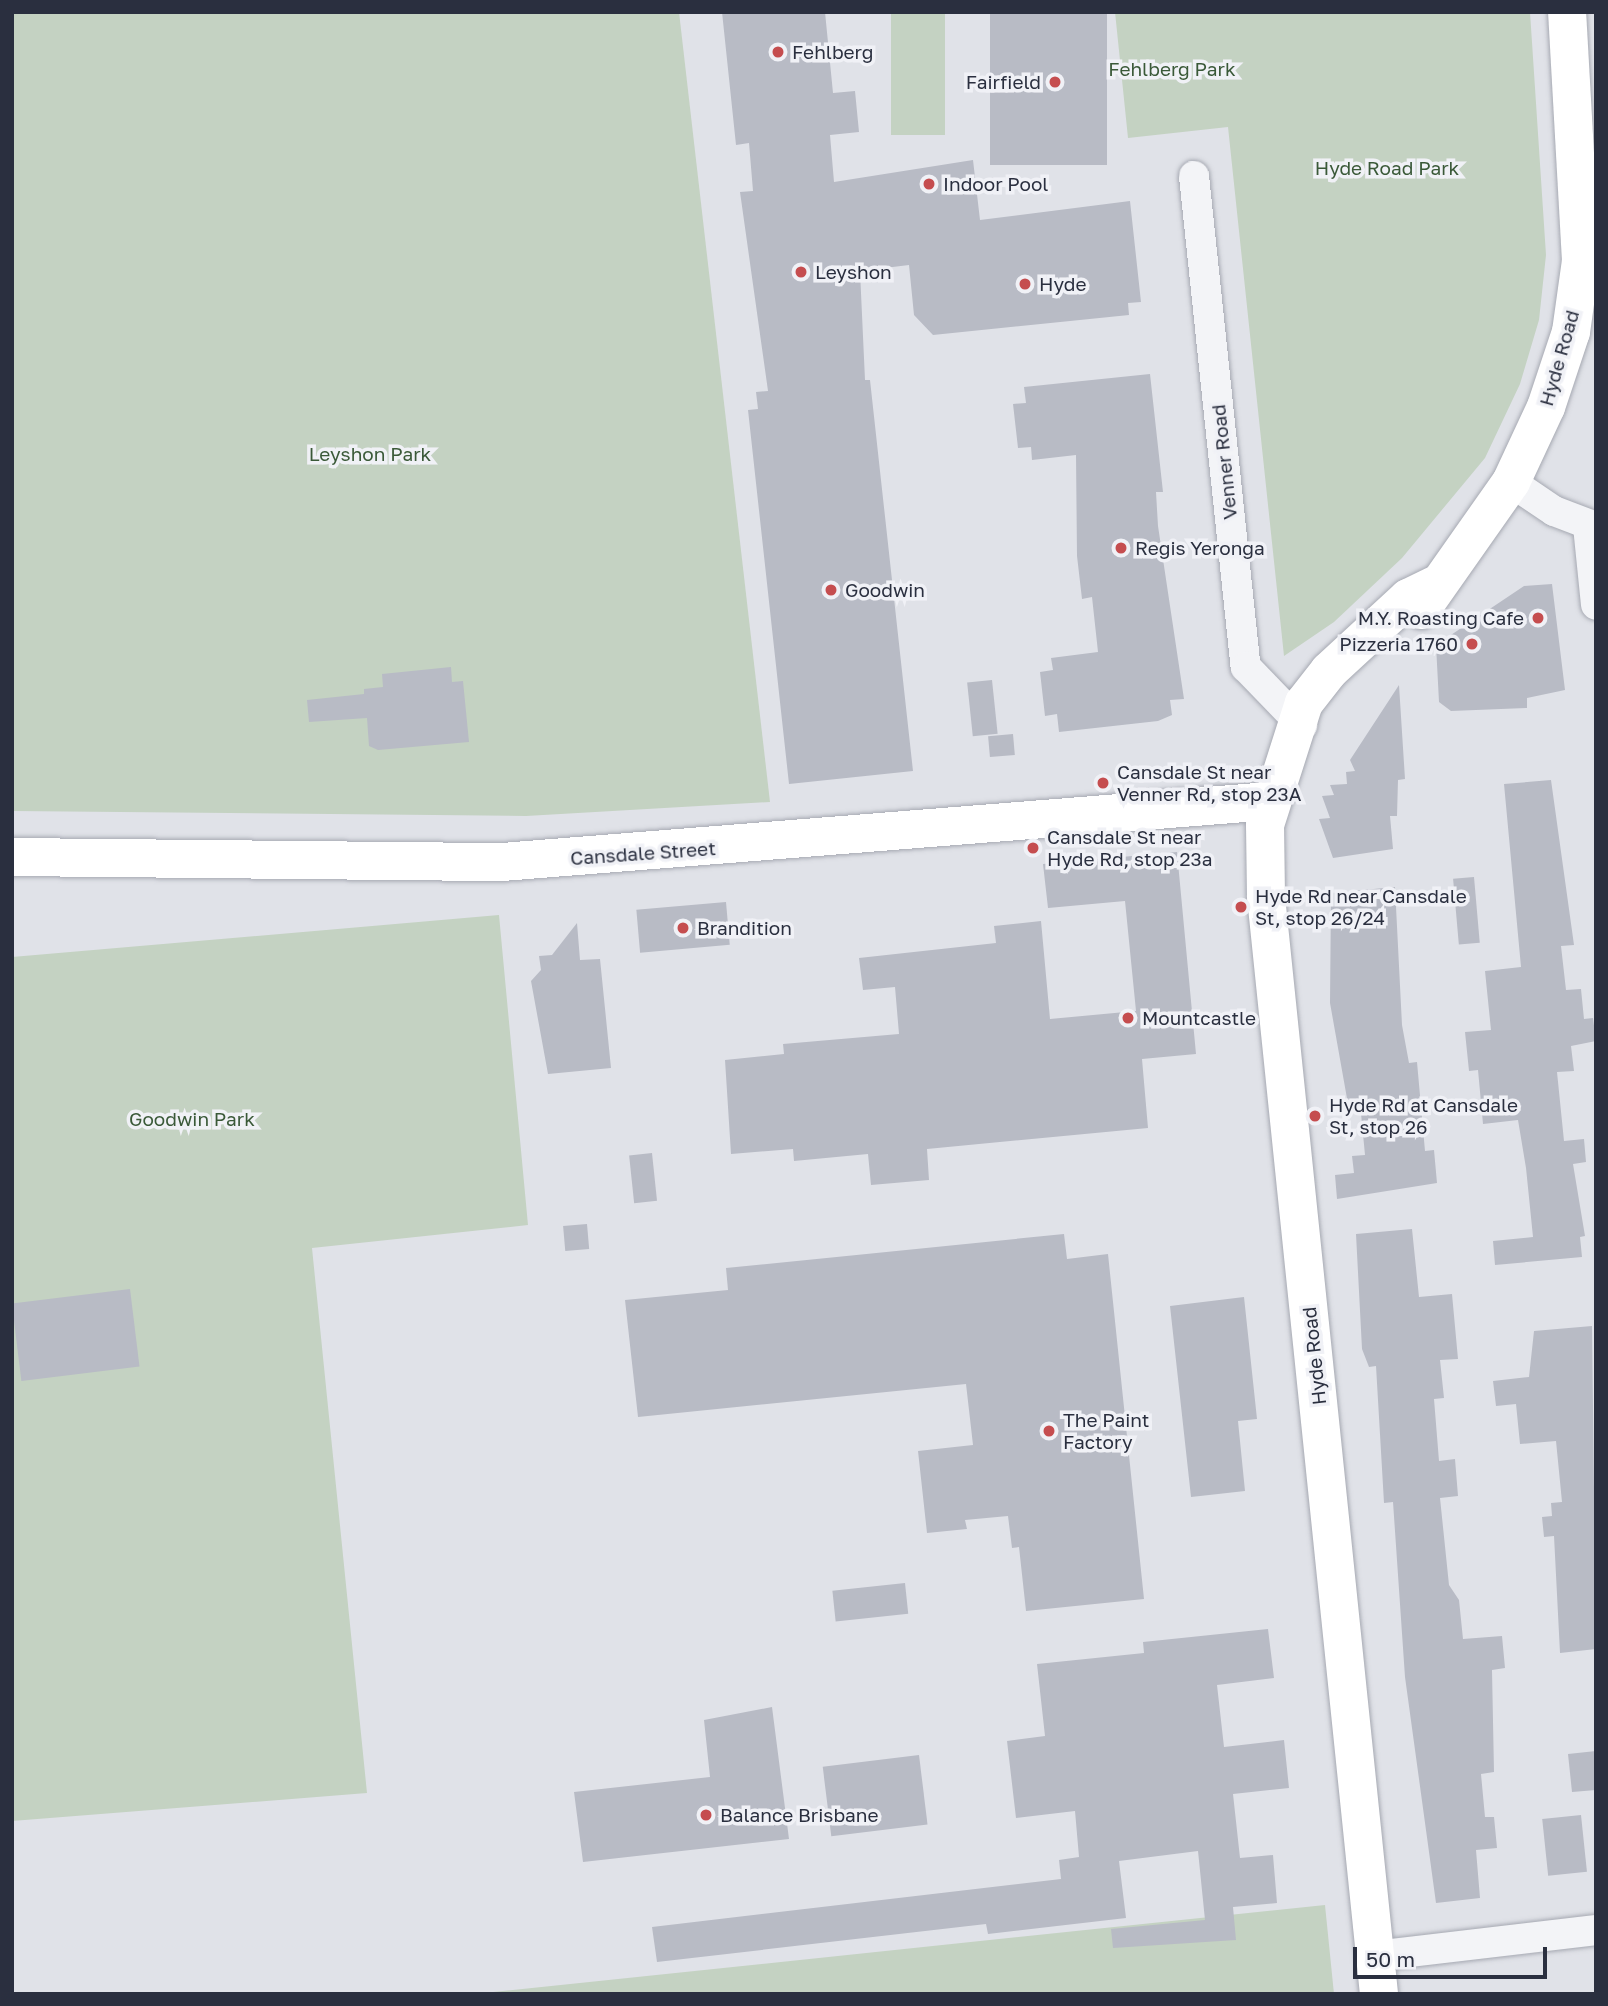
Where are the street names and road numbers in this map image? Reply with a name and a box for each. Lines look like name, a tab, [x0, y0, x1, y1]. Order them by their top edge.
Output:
street label: Hyde Road	[1534, 307, 1584, 409]
street label: Venner Road	[1207, 403, 1241, 521]
street label: Cansdale Street	[570, 837, 716, 869]
street label: Hyde Road	[1298, 1306, 1330, 1406]

